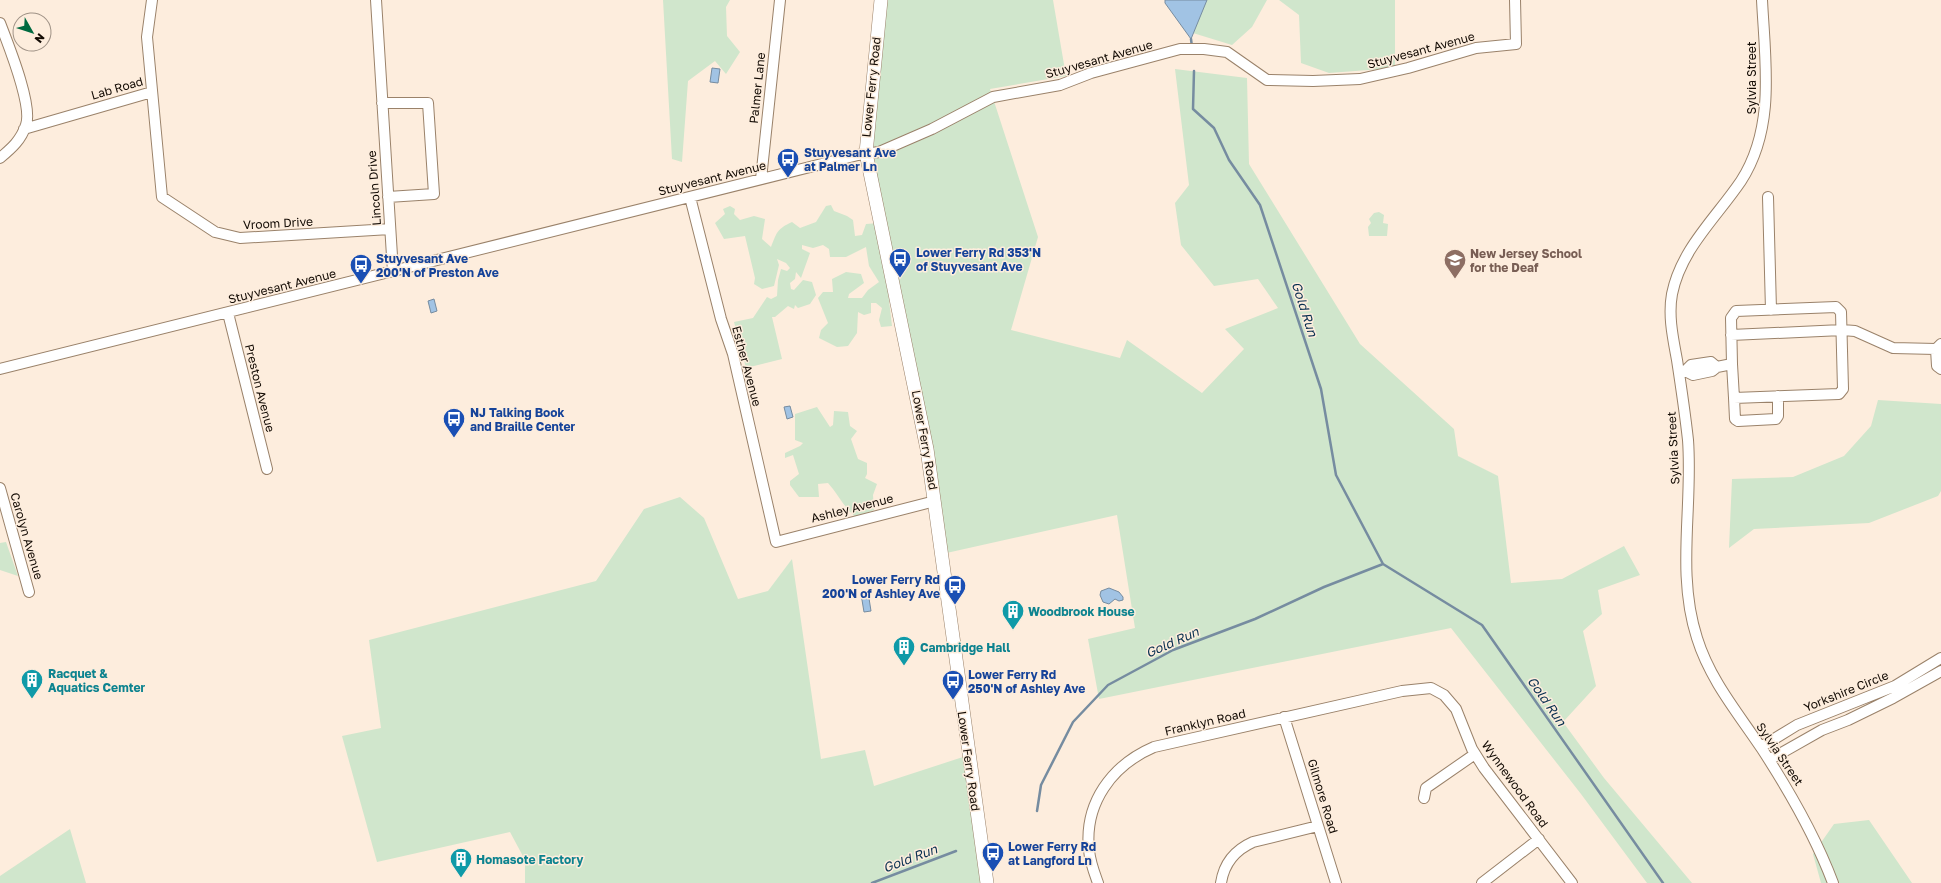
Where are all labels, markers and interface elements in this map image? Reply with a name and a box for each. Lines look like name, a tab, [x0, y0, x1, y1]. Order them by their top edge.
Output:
north arrow	[12, 12, 52, 52]
street label: Stuyvesant Avenue	[1366, 28, 1476, 72]
text: N	[32, 31, 48, 46]
street label: Lower Ferry Road	[858, 36, 884, 138]
street label: Stuyvesant Avenue	[1044, 37, 1154, 81]
street label: Sylvia Street	[1744, 41, 1759, 115]
street label: Palmer Lane	[746, 52, 768, 124]
street label: Lab Road	[89, 73, 145, 103]
place label: Stuyvesant Ave at Palmer Ln	[804, 145, 896, 174]
bus stop icon: Stuyvesant Ave at Palmer Ln	[775, 146, 801, 179]
street label: Lincoln Drive	[364, 150, 384, 226]
street label: Stuyvesant Avenue	[657, 157, 767, 199]
street label: Vroom Drive	[243, 214, 313, 232]
place label: Lower Ferry Rd 353'N of Stuyvesant Ave	[916, 245, 1041, 274]
bus stop icon: Lower Ferry Rd 353'N of Stuyvesant Ave	[887, 246, 913, 279]
place label: New Jersey School for the Deaf	[1470, 246, 1582, 275]
school or university icon: New Jersey School for the Deaf	[1442, 247, 1468, 280]
place label: Stuyvesant Ave 200'N of Preston Ave	[376, 251, 499, 280]
bus stop icon: Stuyvesant Ave 200'N of Preston Ave	[348, 252, 374, 285]
street label: Stuyvesant Avenue	[227, 265, 337, 307]
water label: Gold Run	[1289, 280, 1322, 339]
street label: Esther Avenue	[729, 324, 765, 408]
street label: Preston Avenue	[242, 342, 278, 434]
street label: Lower Ferry Road	[909, 389, 941, 491]
place label: NJ Talking Book and Braille Center	[470, 405, 576, 434]
bus stop icon: NJ Talking Book and Braille Center	[441, 406, 467, 439]
street label: Sylvia Street	[1664, 411, 1682, 485]
street label: Carolyn Avenue	[7, 491, 47, 581]
street label: Ashley Avenue	[809, 491, 895, 525]
place label: Lower Ferry Rd 200'N of Ashley Ave	[822, 572, 940, 601]
bus stop icon: Lower Ferry Rd 200'N of Ashley Ave	[942, 573, 968, 606]
building icon: Woodbrook House	[1000, 598, 1026, 631]
place label: Woodbrook House	[1028, 604, 1135, 619]
water label: Gold Run	[1143, 623, 1202, 661]
building icon: Cambridge Hall	[891, 634, 917, 667]
place label: Cambridge Hall	[920, 640, 1010, 655]
place label: Racquet & Aquatics Cemter	[48, 666, 146, 695]
building icon: Racquet & Aquatics Cemter	[19, 667, 45, 700]
place label: Lower Ferry Rd 250'N of Ashley Ave	[968, 667, 1085, 696]
street label: Yorkshire Circle	[1801, 667, 1891, 715]
bus stop icon: Lower Ferry Rd 250'N of Ashley Ave	[940, 668, 966, 701]
water label: Gold Run	[1524, 673, 1570, 730]
street label: Franklyn Road	[1163, 705, 1247, 739]
street label: Lower Ferry Road	[955, 710, 983, 812]
street label: Sylvia Street	[1753, 719, 1807, 789]
street label: Wynnewood Road	[1478, 738, 1552, 830]
street label: Gilmore Road	[1305, 757, 1341, 835]
place label: Lower Ferry Rd at Langford Ln	[1008, 839, 1096, 868]
water label: Gold Run	[881, 840, 940, 876]
bus stop icon: Lower Ferry Rd at Langford Ln	[980, 840, 1006, 873]
building icon: Homasote Factory	[448, 846, 474, 879]
place label: Homasote Factory	[476, 852, 584, 867]

